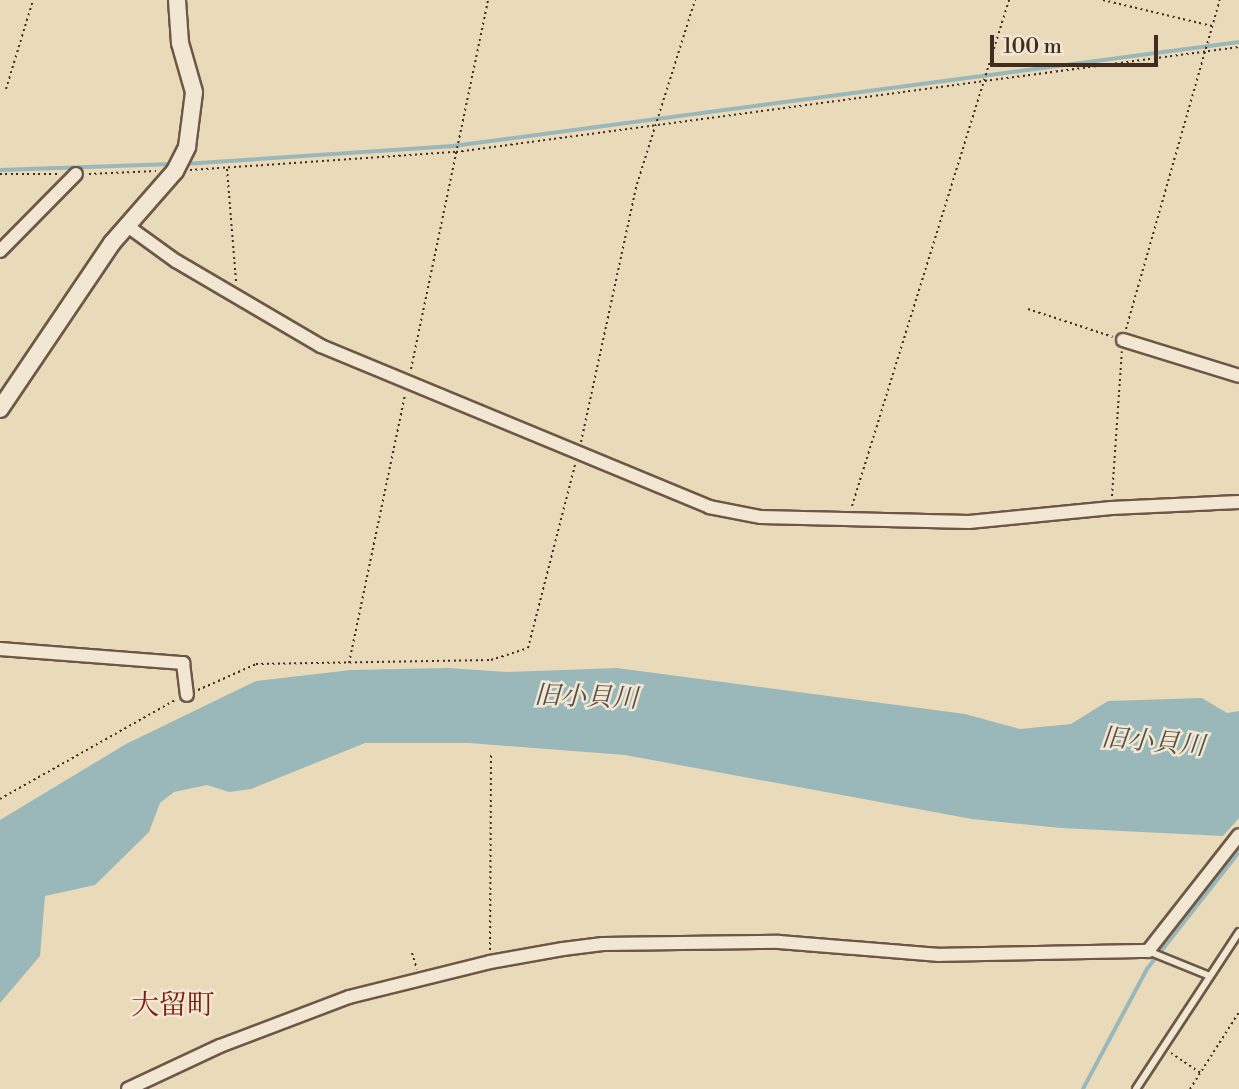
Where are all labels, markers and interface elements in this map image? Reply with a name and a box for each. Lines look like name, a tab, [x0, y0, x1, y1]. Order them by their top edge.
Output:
scale bar	[994, 21, 1162, 65]
text: 100 m	[1003, 34, 1062, 60]
water label: 旧小貝川	[533, 681, 639, 715]
water label: 旧小貝川	[1100, 723, 1206, 763]
district label: 大留町	[131, 989, 215, 1023]

